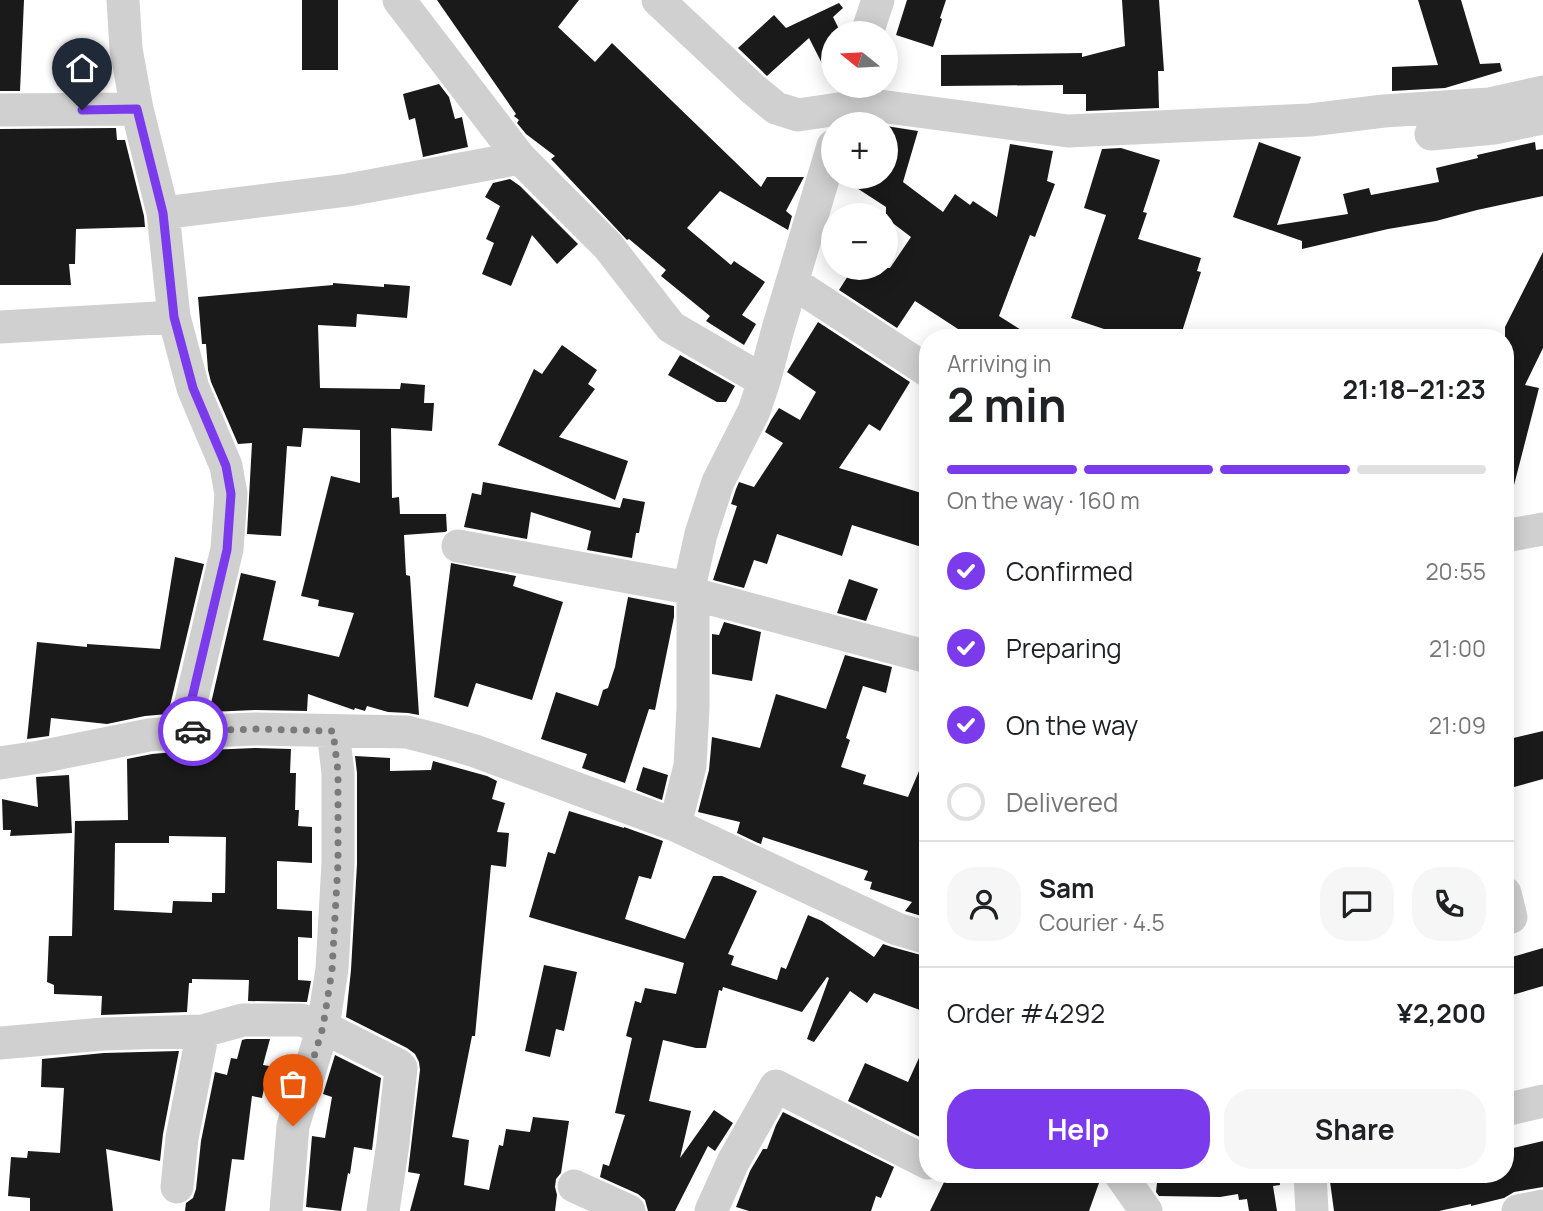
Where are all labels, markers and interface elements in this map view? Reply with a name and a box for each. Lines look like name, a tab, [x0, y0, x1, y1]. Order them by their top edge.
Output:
north arrow	[821, 21, 898, 98]
map controls	[821, 21, 898, 280]
pin	[52, 38, 112, 110]
icon: home	[63, 49, 101, 87]
button: +	[821, 112, 898, 189]
button: −	[821, 203, 898, 280]
text: Arriving in	[947, 347, 1052, 379]
text: 21:18–21:23	[1342, 371, 1486, 407]
text: 2 min	[947, 373, 1067, 436]
text: On the way · 160 m	[947, 484, 1140, 516]
icon: check	[947, 552, 985, 590]
text: Confirmed	[1006, 553, 1133, 589]
text: 20:55	[1425, 555, 1486, 587]
icon: check	[947, 629, 985, 667]
text: Preparing	[1006, 630, 1122, 666]
text: 21:00	[1429, 632, 1486, 664]
courier	[158, 696, 228, 766]
icon: check	[947, 706, 985, 744]
text: On the way	[1006, 707, 1138, 743]
text: 21:09	[1429, 709, 1486, 741]
icon: car	[174, 712, 212, 750]
text: Delivered	[1006, 784, 1118, 820]
button: person	[947, 867, 1021, 941]
button: chat	[1320, 867, 1394, 941]
button: phone	[1412, 867, 1486, 941]
text: Sam	[1039, 870, 1094, 906]
text: Courier · 4.5	[1039, 906, 1165, 938]
text: Order #4292	[947, 995, 1105, 1031]
text: ¥2,200	[1397, 995, 1486, 1031]
pin	[263, 1054, 323, 1126]
icon: bag	[274, 1065, 312, 1103]
button: Help	[947, 1089, 1210, 1169]
button: Share	[1224, 1089, 1486, 1169]

